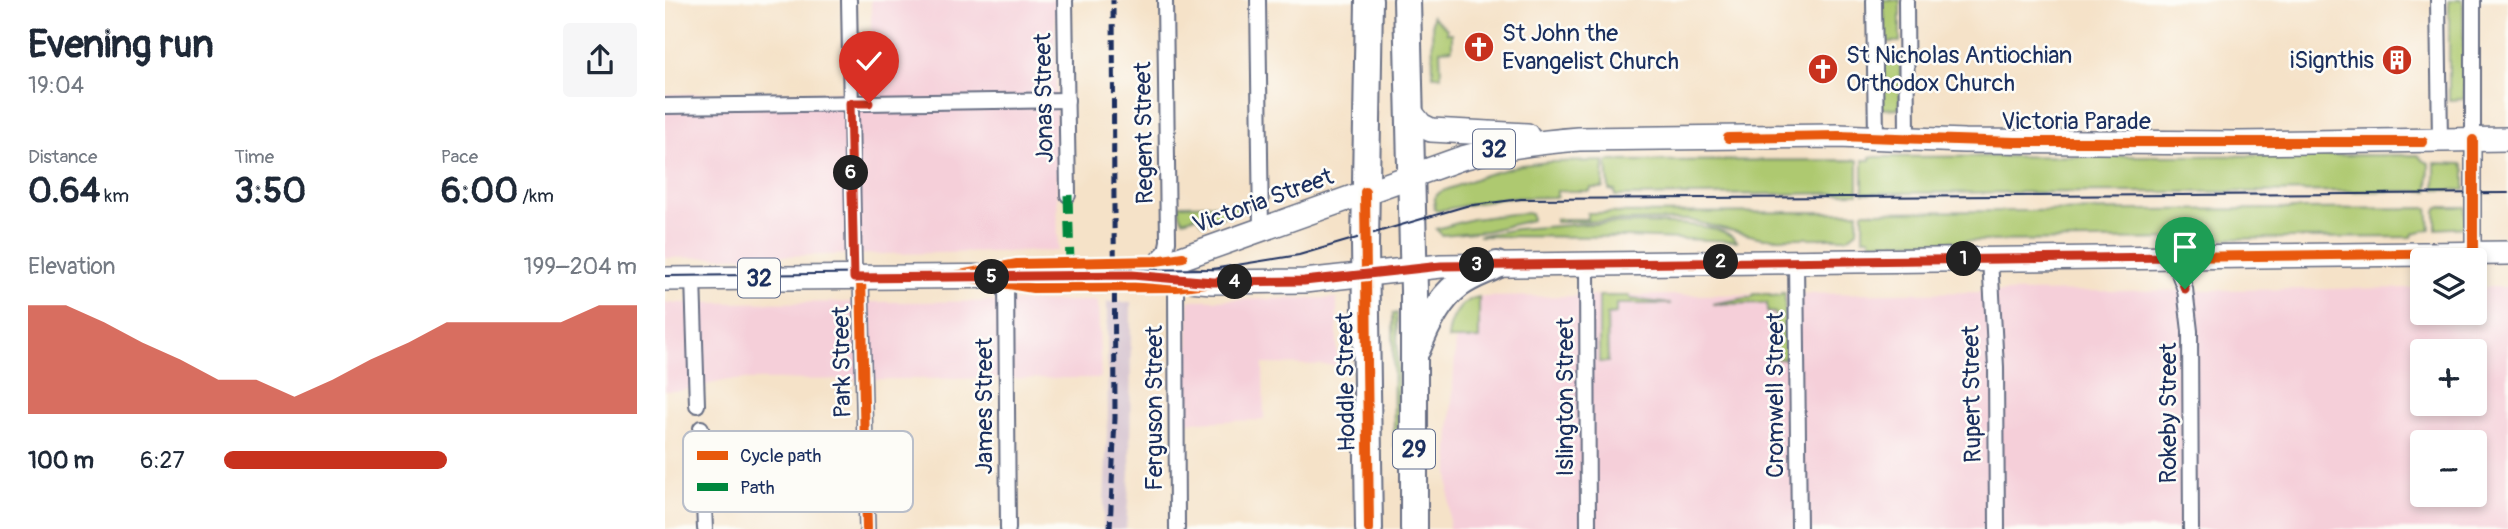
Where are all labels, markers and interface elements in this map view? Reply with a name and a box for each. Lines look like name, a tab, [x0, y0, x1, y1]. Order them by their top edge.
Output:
place label: St John the Evangelist Church	[1502, 19, 1679, 76]
text: Evening run	[28, 21, 214, 69]
button: share	[563, 23, 637, 97]
church icon: St John the Evangelist Church	[1462, 30, 1496, 64]
pin	[839, 31, 899, 103]
street label: Jonas Street	[1028, 32, 1060, 163]
place label: St Nicholas Antiochian Orthodox Church	[1846, 41, 2072, 98]
icon: check	[850, 42, 888, 80]
building icon: iSignthis	[2380, 43, 2414, 77]
place label: iSignthis	[2290, 46, 2374, 75]
church icon: St Nicholas Antiochian Orthodox Church	[1806, 52, 1840, 86]
street label: Regent Street	[1128, 61, 1160, 204]
text: 19:04	[28, 71, 84, 100]
street label: Victoria Parade	[2001, 107, 2151, 136]
road number: 32	[1473, 130, 1515, 168]
text: Distance	[28, 145, 97, 169]
text: Time	[234, 145, 274, 169]
text: Pace	[441, 145, 478, 169]
pin: 6	[833, 156, 869, 190]
text: 6	[845, 160, 856, 184]
street label: Victoria Street	[1189, 162, 1338, 240]
text: 0.64	[28, 169, 100, 213]
text: 3:50	[234, 169, 306, 213]
text: 6:00	[441, 169, 518, 213]
text: km	[100, 184, 129, 208]
text: /km	[518, 184, 554, 208]
pin	[2155, 217, 2215, 289]
icon: arrive	[2166, 228, 2204, 266]
pin: 1	[1947, 242, 1981, 276]
pin: 2	[1703, 244, 1739, 280]
text: 1	[1960, 246, 1967, 270]
pin: 3	[1459, 247, 1495, 282]
map controls	[2410, 248, 2487, 507]
button: layers	[2410, 248, 2487, 325]
text: 2	[1715, 249, 1726, 273]
text: Elevation	[28, 252, 116, 281]
text: 199–204 m	[523, 252, 637, 281]
text: 3	[1471, 252, 1482, 276]
road number: 32	[738, 258, 780, 298]
pin: 5	[975, 260, 1009, 294]
text: 5	[986, 264, 997, 288]
pin: 4	[1217, 264, 1253, 300]
text: 4	[1229, 269, 1240, 293]
street label: Park Street	[827, 305, 857, 418]
street label: Hoddle Street	[1330, 312, 1362, 452]
street label: Cromwell Street	[1761, 312, 1790, 478]
street label: Islington Street	[1551, 317, 1580, 477]
street label: Ferguson Street	[1140, 325, 1169, 491]
street label: Rupert Street	[1956, 325, 1988, 463]
street label: James Street	[970, 337, 999, 474]
button: +	[2410, 339, 2487, 416]
street label: Rokeby Street	[2154, 342, 2183, 483]
road number: 29	[1393, 430, 1435, 468]
button: −	[2410, 430, 2487, 507]
legend	[683, 431, 913, 512]
text: Cycle path	[740, 444, 821, 468]
text: 100 m	[28, 446, 94, 475]
text: 6:27	[140, 446, 185, 475]
text: Path	[740, 476, 775, 500]

